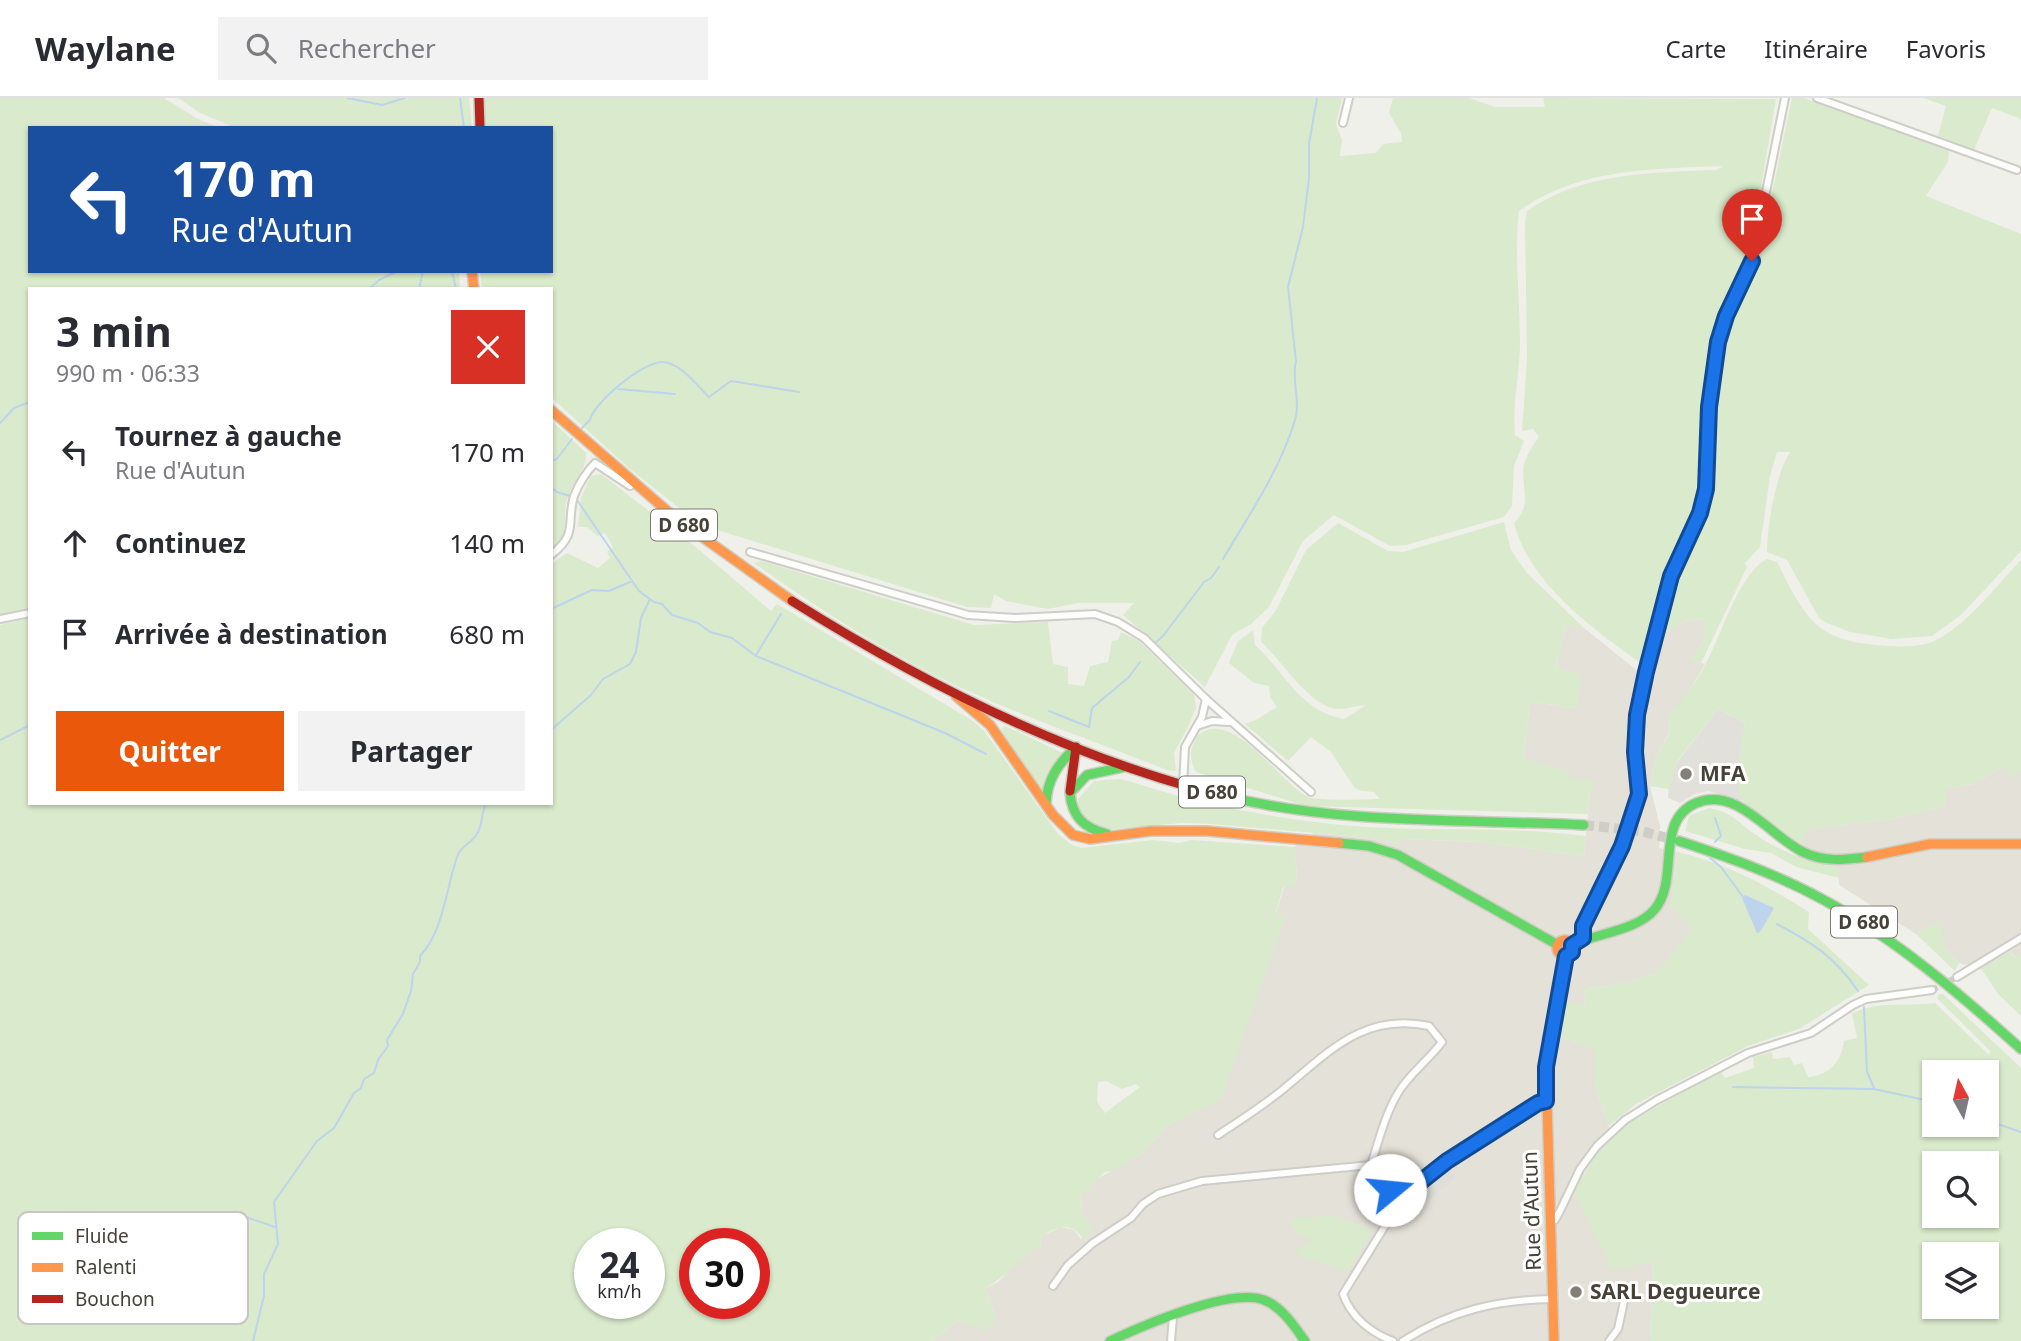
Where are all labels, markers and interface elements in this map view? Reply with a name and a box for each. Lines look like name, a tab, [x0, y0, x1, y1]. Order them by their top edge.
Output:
search box	[218, 17, 708, 80]
text: Waylane	[35, 26, 176, 71]
icon: search	[242, 29, 280, 67]
text: Rechercher	[298, 30, 436, 66]
text: Carte	[1666, 32, 1726, 65]
text: Itinéraire	[1764, 32, 1868, 65]
text: Favoris	[1906, 32, 1986, 65]
text: 170 m	[171, 145, 316, 211]
icon: left	[56, 154, 147, 245]
pin	[1722, 189, 1782, 261]
icon: arrive	[1733, 200, 1771, 238]
text: Rue d'Autun	[171, 208, 353, 251]
text: 3 min	[56, 302, 172, 359]
button: close	[451, 310, 525, 384]
text: 990 m · 06:33	[56, 357, 200, 389]
text: Tournez à gauche	[115, 418, 342, 454]
icon: left	[56, 433, 94, 471]
text: 170 m	[449, 434, 525, 470]
text: Rue d'Autun	[115, 454, 246, 486]
road number: D 680	[651, 510, 717, 540]
icon: ahead	[56, 524, 94, 562]
text: Continuez	[115, 525, 246, 561]
text: 140 m	[449, 525, 525, 561]
icon: arrive	[56, 615, 94, 653]
text: Arrivée à destination	[115, 616, 388, 652]
text: 680 m	[449, 616, 525, 652]
button: Quitter	[56, 711, 284, 791]
button: Partager	[298, 711, 525, 791]
place label: MFA	[1700, 759, 1746, 787]
marker: MFA	[1678, 766, 1694, 782]
road number: D 680	[1179, 776, 1245, 807]
road number: D 680	[1831, 906, 1897, 937]
north arrow	[1922, 1060, 1998, 1138]
map controls	[1922, 1060, 1999, 1319]
street label: Rue d'Autun	[1515, 1151, 1547, 1271]
button: search	[1922, 1151, 1999, 1228]
position arrow	[1353, 1153, 1427, 1227]
legend	[18, 1212, 248, 1324]
text: Fluide	[75, 1223, 129, 1249]
speed limit sign: 30	[679, 1228, 770, 1319]
text: 24	[599, 1241, 640, 1288]
button: layers	[1922, 1242, 1999, 1319]
text: Ralenti	[75, 1254, 137, 1280]
place label: SARL Degueurce	[1590, 1277, 1760, 1305]
text: km/h	[597, 1279, 642, 1303]
marker: SARL Degueurce	[1568, 1284, 1584, 1300]
text: Bouchon	[75, 1286, 155, 1312]

